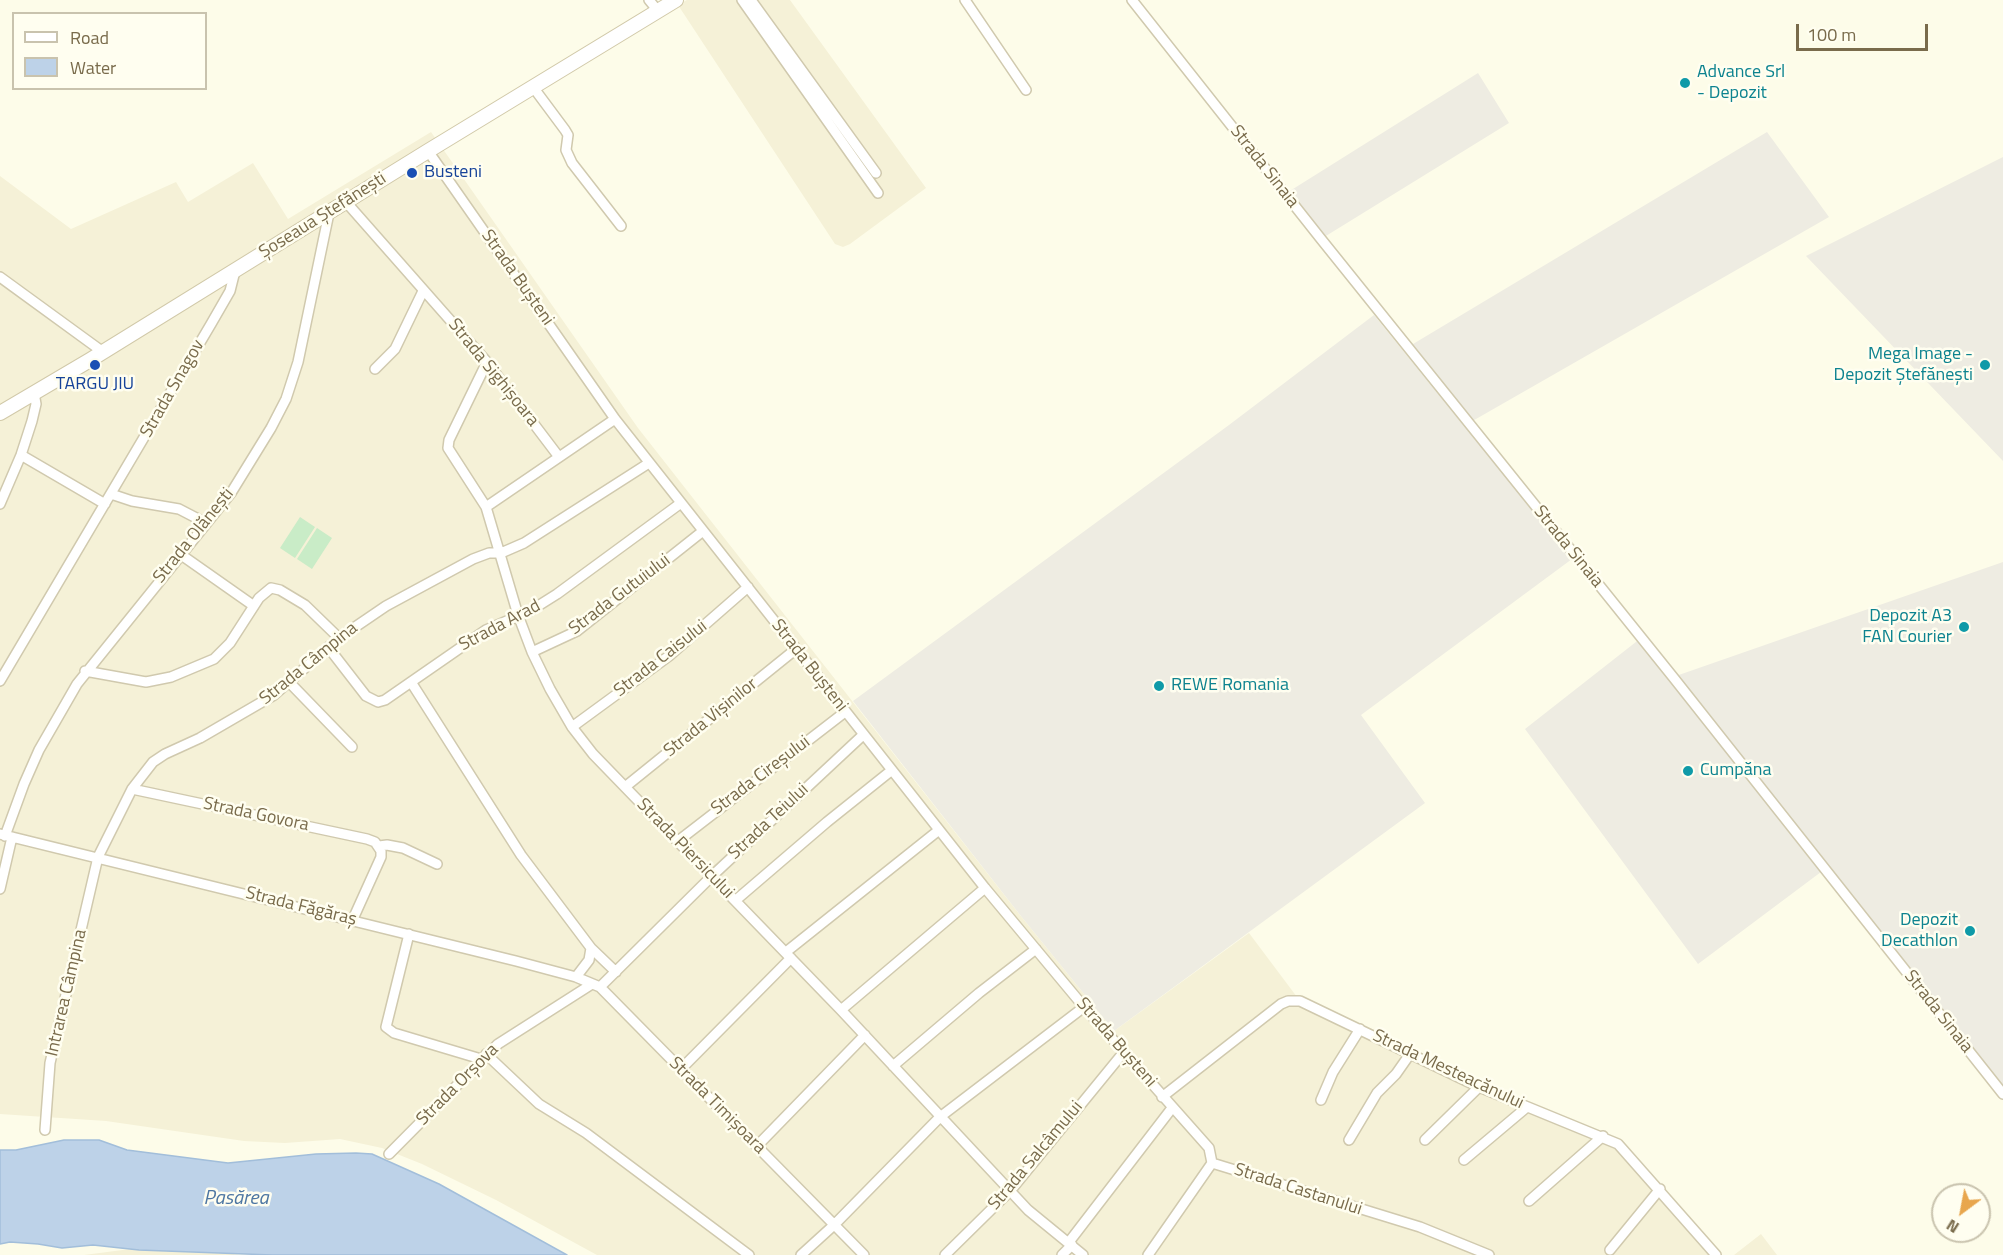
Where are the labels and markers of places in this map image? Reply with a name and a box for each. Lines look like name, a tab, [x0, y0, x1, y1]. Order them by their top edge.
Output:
place label: Advance Srl - Depozit	[1697, 62, 1785, 104]
marker: Advance Srl - Depozit	[1678, 76, 1692, 90]
place label: Busteni	[424, 162, 482, 184]
marker: Busteni	[405, 166, 419, 180]
place label: Mega Image - Depozit Ștefănești	[1834, 344, 1973, 386]
marker: TARGU JIU	[88, 358, 102, 372]
marker: Mega Image - Depozit Ștefănești	[1978, 358, 1992, 372]
place label: TARGU JIU	[56, 374, 134, 396]
place label: Depozit A3 FAN Courier	[1862, 606, 1952, 648]
marker: Depozit A3 FAN Courier	[1957, 620, 1971, 634]
place label: REWE Romania	[1171, 675, 1289, 697]
marker: REWE Romania	[1152, 679, 1166, 693]
place label: Cumpăna	[1700, 760, 1771, 782]
marker: Cumpăna	[1681, 764, 1695, 778]
place label: Depozit Decathlon	[1881, 910, 1958, 952]
marker: Depozit Decathlon	[1963, 924, 1977, 938]

